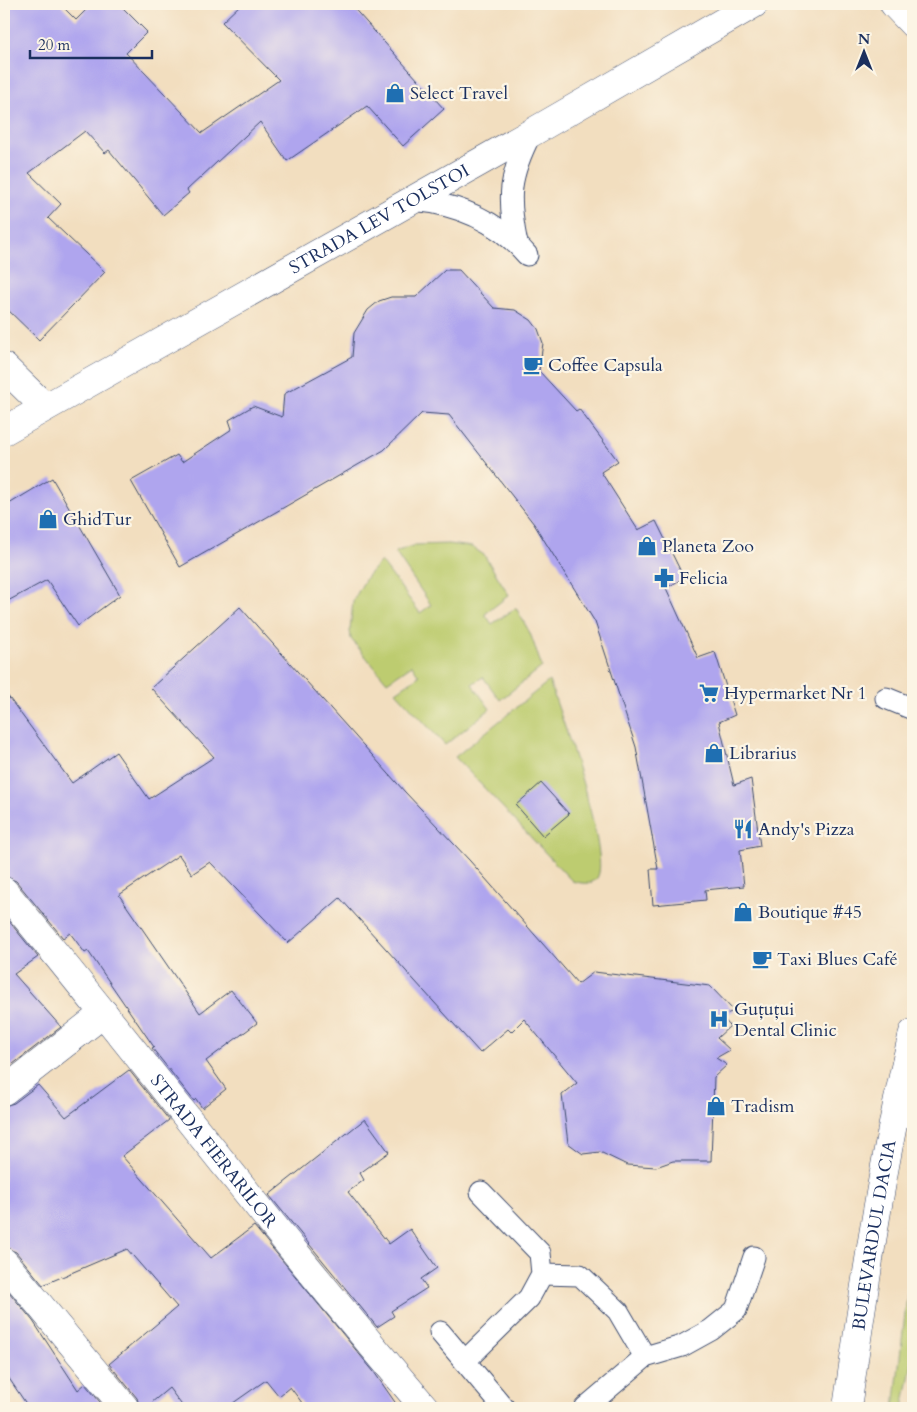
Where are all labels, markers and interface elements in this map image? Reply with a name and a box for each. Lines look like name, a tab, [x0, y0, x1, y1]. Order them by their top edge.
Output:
scale bar	[30, 28, 152, 60]
north arrow	[840, 28, 890, 78]
text: N	[858, 30, 870, 49]
text: 20 m	[38, 35, 70, 55]
place label: Select Travel	[410, 81, 508, 106]
shop icon: Select Travel	[384, 82, 406, 104]
street label: STRADA LEV TOLSTOI	[284, 158, 474, 280]
place label: Coffee Capsula	[548, 353, 663, 378]
cafe icon: Coffee Capsula	[522, 354, 544, 376]
place label: GhidTur	[63, 507, 132, 532]
shop icon: GhidTur	[37, 508, 59, 530]
place label: Planeta Zoo	[662, 534, 754, 559]
shop icon: Planeta Zoo	[636, 535, 658, 557]
place label: Felicia	[679, 566, 728, 591]
pharmacy icon: Felicia	[653, 567, 675, 589]
place label: Hypermarket Nr 1	[724, 681, 867, 706]
supermarket icon: Hypermarket Nr 1	[698, 682, 720, 704]
place label: Librarius	[729, 741, 796, 766]
shop icon: Librarius	[703, 742, 725, 764]
place label: Andy's Pizza	[758, 817, 855, 842]
restaurant icon: Andy's Pizza	[732, 818, 754, 840]
place label: Boutique #45	[758, 900, 862, 925]
shop icon: Boutique #45	[732, 901, 754, 923]
place label: Taxi Blues Café	[777, 947, 898, 972]
cafe icon: Taxi Blues Café	[751, 948, 773, 970]
place label: Guțuțui Dental Clinic	[734, 997, 837, 1043]
hospital icon: Guțuțui Dental Clinic	[708, 1008, 730, 1030]
street label: STRADA FIERARILOR	[145, 1069, 283, 1233]
place label: Tradism	[731, 1094, 795, 1119]
shop icon: Tradism	[705, 1095, 727, 1117]
street label: BULEVARDUL DACIA	[846, 1138, 902, 1332]

